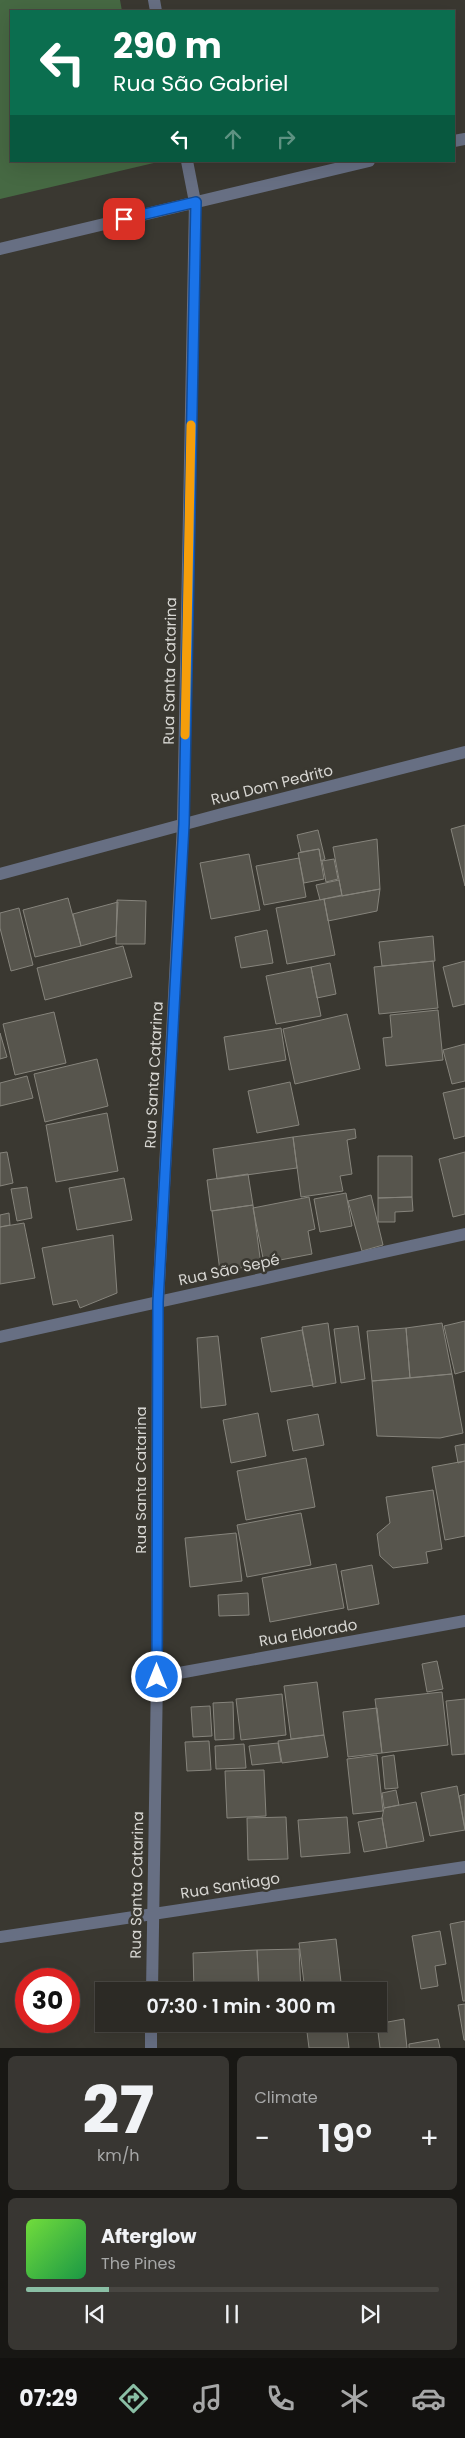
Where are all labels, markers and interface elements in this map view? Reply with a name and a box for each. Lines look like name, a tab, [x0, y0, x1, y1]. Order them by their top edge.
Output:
text: 290 m	[113, 21, 222, 70]
icon: left	[30, 30, 95, 95]
text: Rua São Gabriel	[113, 68, 288, 99]
icon: left	[166, 125, 194, 153]
icon: ahead	[219, 125, 247, 153]
icon: right	[272, 125, 300, 153]
pin	[103, 198, 145, 240]
icon: arrive	[110, 205, 138, 233]
street label: Rua Santa Catarina	[158, 597, 181, 745]
street label: Rua Dom Pedrito	[209, 759, 335, 810]
street label: Rua Santa Catarina	[139, 1001, 168, 1149]
street label: Rua São Sepé	[176, 1249, 281, 1290]
street label: Rua Santa Catarina	[130, 1406, 151, 1554]
street label: Rua Eldorado	[257, 1614, 359, 1651]
position arrow	[130, 1650, 182, 1702]
street label: Rua Santa Catarina	[125, 1811, 148, 1959]
street label: Rua Santiago	[179, 1867, 281, 1904]
speed limit sign: 30	[15, 1968, 80, 2033]
text: 07:30 · 1 min · 300 m	[146, 1993, 336, 2020]
text: 27	[82, 2065, 154, 2156]
text: Climate	[255, 2086, 318, 2109]
text: 19°	[318, 2112, 372, 2165]
text: −	[255, 2119, 270, 2158]
text: +	[420, 2119, 439, 2158]
text: km/h	[97, 2144, 140, 2167]
text: Afterglow	[101, 2223, 196, 2250]
text: The Pines	[101, 2252, 176, 2275]
icon: previous	[81, 2300, 109, 2328]
icon: pause	[218, 2300, 246, 2328]
icon: next	[356, 2300, 384, 2328]
icon: directions	[116, 2381, 151, 2416]
icon: music	[190, 2381, 225, 2416]
icon: phone	[263, 2381, 298, 2416]
icon: climate	[337, 2381, 372, 2416]
icon: car	[411, 2381, 446, 2416]
text: 07:29	[19, 2383, 78, 2414]

